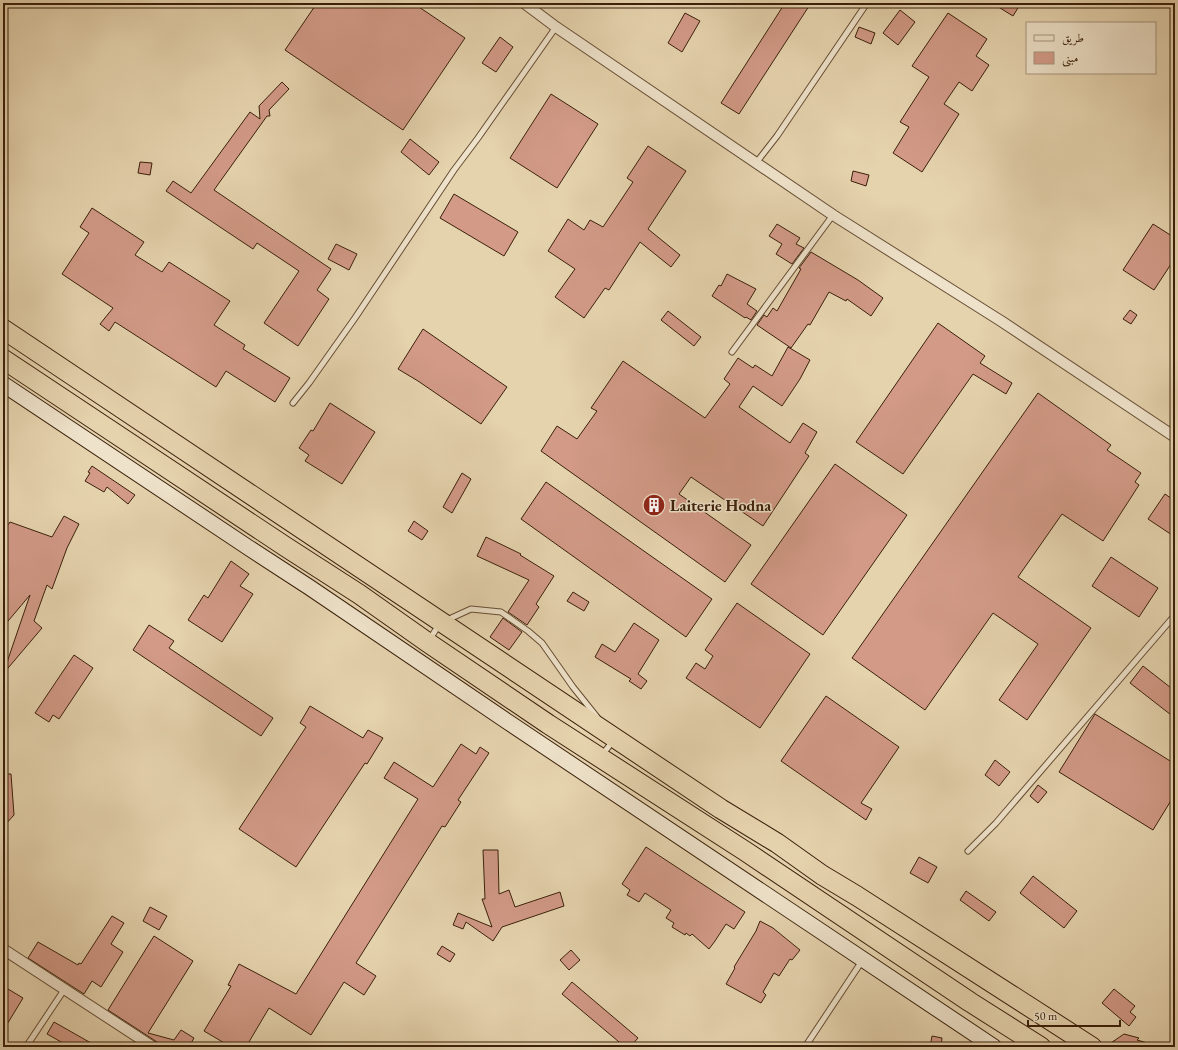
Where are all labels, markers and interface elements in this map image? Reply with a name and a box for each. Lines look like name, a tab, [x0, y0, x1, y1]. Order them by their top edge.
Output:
legend	[1026, 22, 1156, 74]
text: طريق	[1062, 30, 1084, 46]
text: مبنى	[1062, 50, 1078, 67]
building icon: Laiterie Hodna	[641, 492, 667, 518]
place label: Laiterie Hodna	[670, 495, 772, 516]
scale bar	[1028, 1002, 1120, 1028]
text: 50 m	[1034, 1008, 1058, 1024]

